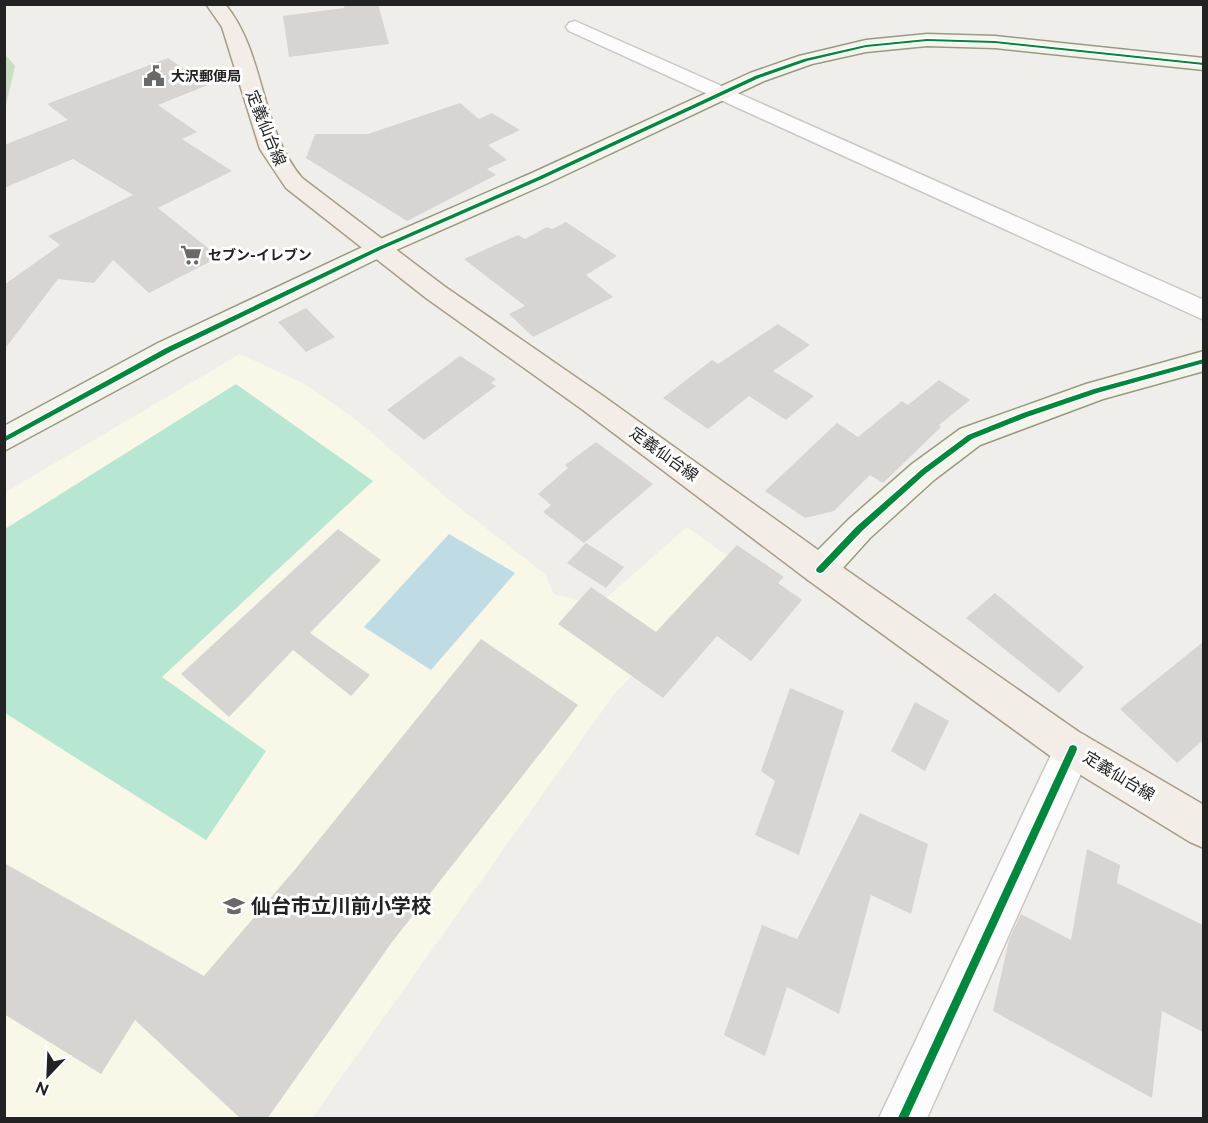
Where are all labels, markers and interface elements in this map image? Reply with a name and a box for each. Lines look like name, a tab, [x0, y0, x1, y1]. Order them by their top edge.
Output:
public building icon: 大沢郵便局	[142, 64, 166, 88]
place label: 大沢郵便局	[171, 68, 241, 84]
street label: 定義仙台線	[242, 87, 290, 169]
supermarket icon: セブン-イレブン	[179, 243, 203, 267]
place label: セブン-イレブン	[208, 247, 312, 263]
street label: 定義仙台線	[626, 423, 702, 485]
street label: 定義仙台線	[1080, 747, 1158, 805]
school or university icon: 仙台市立川前小学校	[222, 894, 246, 918]
place label: 仙台市立川前小学校	[251, 894, 431, 918]
north arrow	[18, 1045, 78, 1105]
text: N	[33, 1077, 52, 1099]

